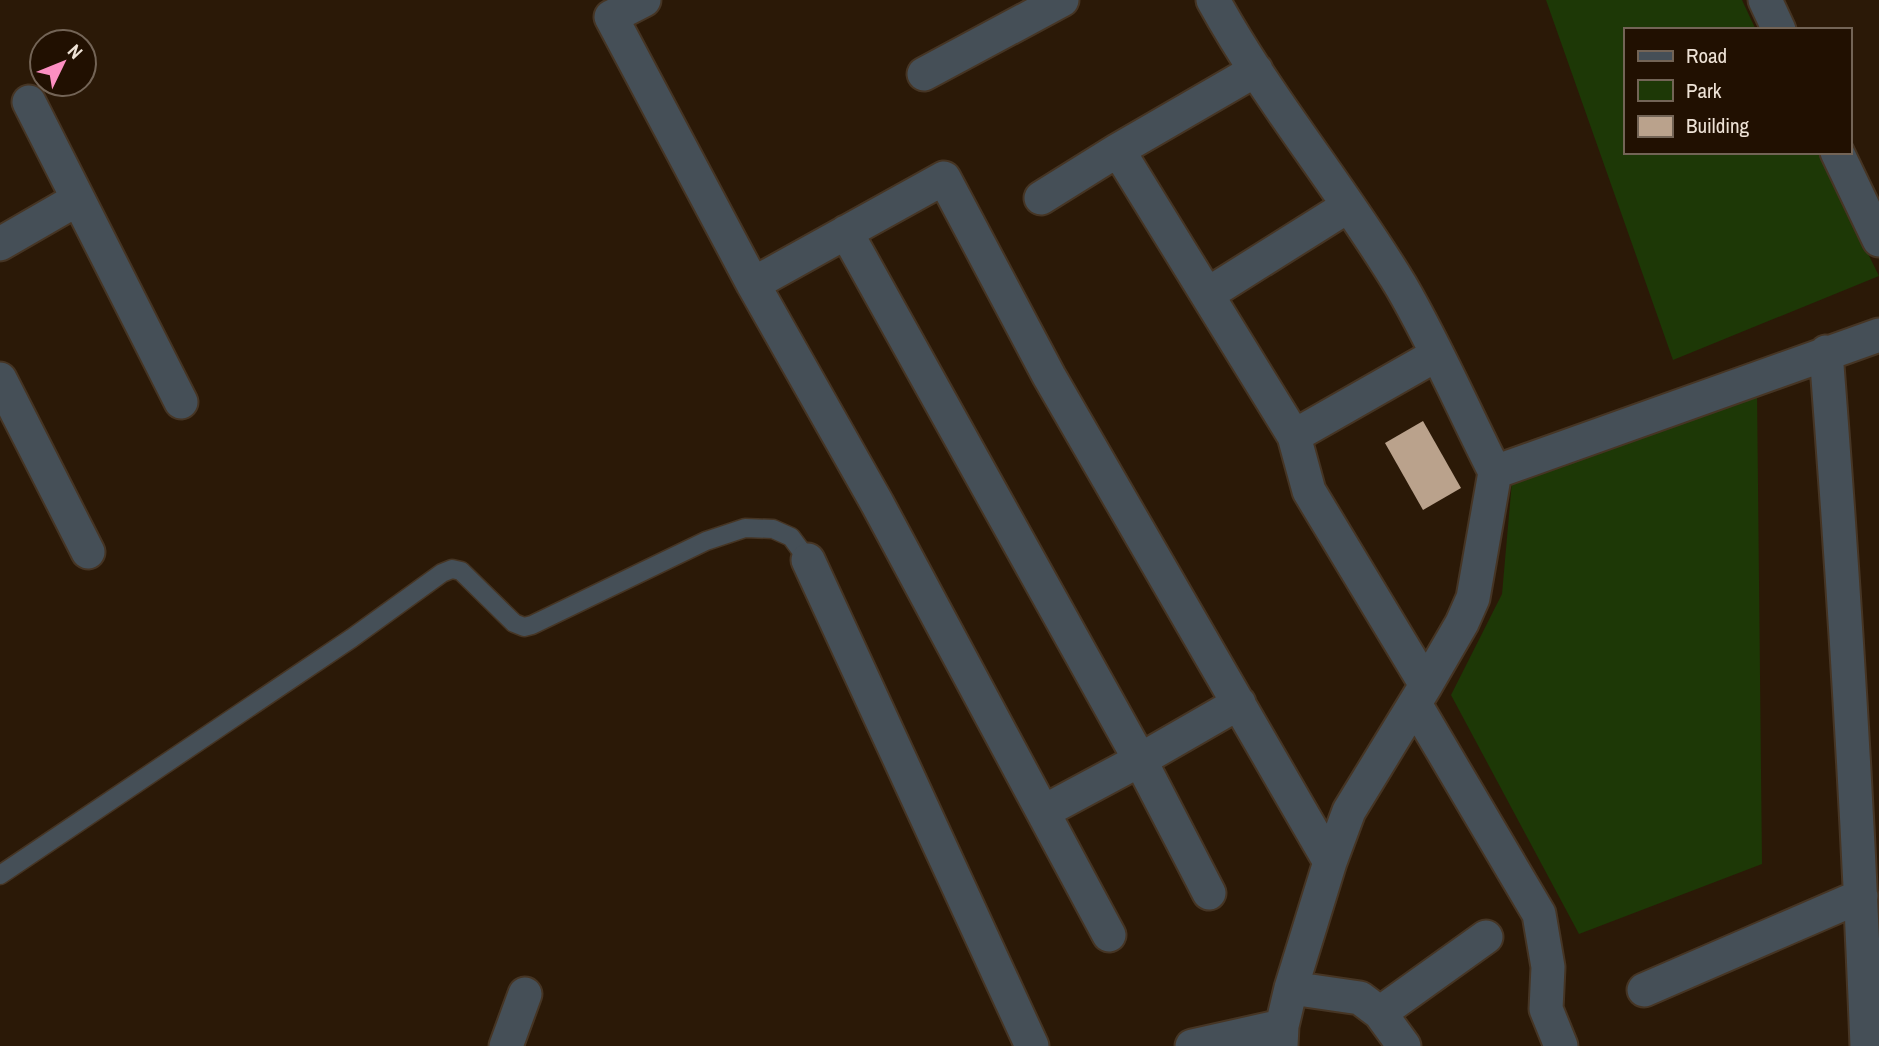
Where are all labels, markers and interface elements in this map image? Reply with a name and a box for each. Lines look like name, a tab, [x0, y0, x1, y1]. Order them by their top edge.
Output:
north arrow	[28, 28, 98, 98]
legend	[1624, 28, 1851, 154]
text: N	[62, 38, 89, 64]
text: Road	[1686, 41, 1727, 70]
text: Park	[1686, 76, 1722, 105]
text: Building	[1686, 111, 1750, 140]

